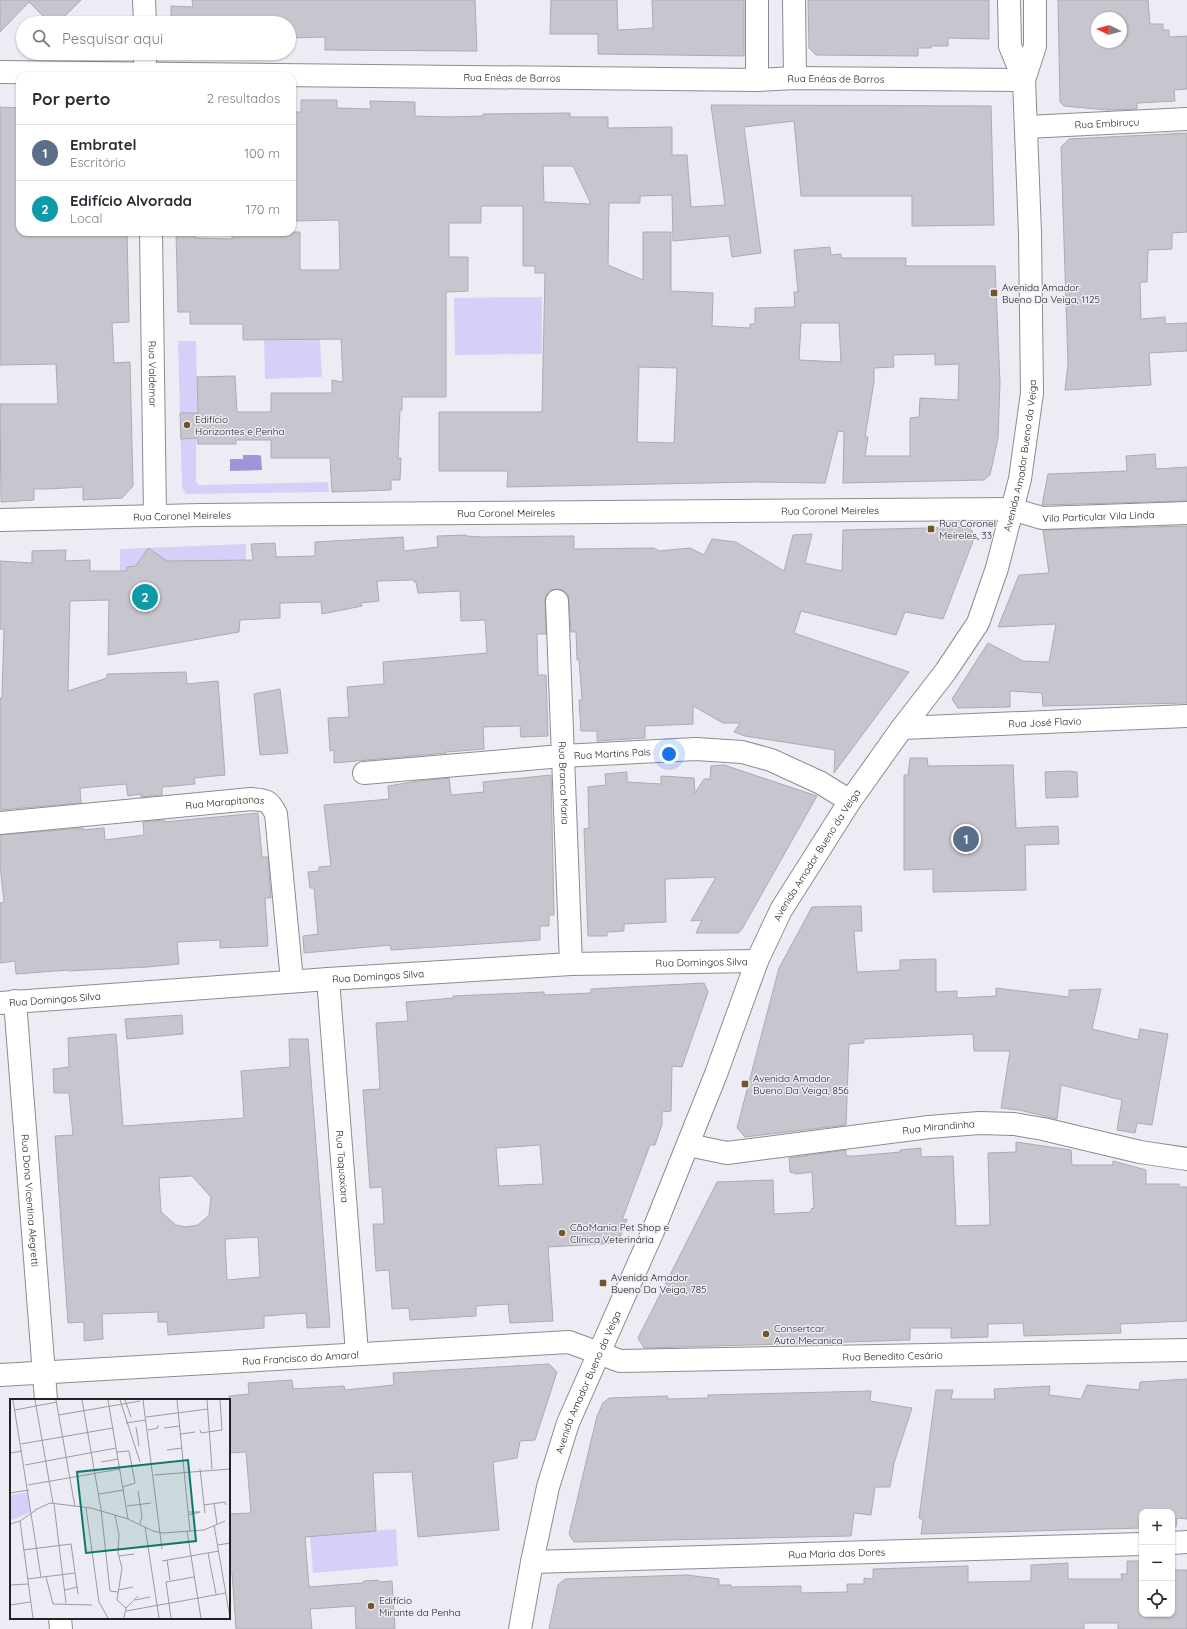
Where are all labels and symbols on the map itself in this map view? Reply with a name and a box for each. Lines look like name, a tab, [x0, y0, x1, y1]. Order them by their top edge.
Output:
north arrow	[1091, 12, 1127, 48]
street label: Rua Enéas de Barros	[463, 71, 561, 85]
street label: Rua Enéas de Barros	[787, 72, 885, 86]
street label: Rua Embiruçu	[1074, 115, 1139, 132]
place label: Avenida Amador Bueno Da Veiga, 1125	[1002, 281, 1100, 306]
marker: Avenida Amador Bueno Da Veiga, 1125	[989, 288, 999, 298]
street label: Rua Valdemar	[146, 341, 159, 408]
street label: Avenida Amador Bueno da Veiga	[1001, 380, 1039, 533]
place label: Edifício Horizontes e Penha	[195, 413, 285, 438]
marker: Edifício Horizontes e Penha	[182, 420, 192, 430]
street label: Rua Coronel Meireles	[781, 504, 879, 518]
street label: Rua Coronel Meireles	[457, 506, 555, 520]
street label: Vila Particular Vila Linda	[1042, 508, 1155, 525]
street label: Rua Coronel Meireles	[133, 509, 231, 524]
place label: Rua Coronel Meireles, 33	[939, 517, 996, 542]
marker: Rua Coronel Meireles, 33	[926, 524, 936, 534]
pin: 2	[132, 582, 158, 612]
street label: Rua José Flavio	[1008, 714, 1082, 731]
street label: Rua Branca Maria	[555, 741, 572, 825]
your location	[659, 744, 679, 764]
street label: Rua Martins Pais	[573, 745, 651, 762]
street label: Avenida Amador Bueno da Veiga	[771, 787, 864, 923]
street label: Rua Marapitanas	[185, 793, 266, 812]
pin: 1	[953, 824, 979, 854]
street label: Rua Domingos Silva	[655, 955, 748, 970]
street label: Rua Domingos Silva	[332, 967, 424, 986]
street label: Rua Domingos Silva	[8, 990, 101, 1009]
place label: Avenida Amador Bueno Da Veiga, 856	[753, 1072, 849, 1097]
marker: Avenida Amador Bueno Da Veiga, 856	[740, 1079, 750, 1089]
street label: Rua Mirandinha	[902, 1117, 975, 1137]
street label: Rua Taquaxiara	[333, 1130, 351, 1203]
street label: Rua Dona Vicentina Alegretti	[18, 1133, 42, 1267]
place label: CãoMania Pet Shop e Clínica Veterinária	[570, 1221, 669, 1246]
marker: CãoMania Pet Shop e Clínica Veterinária	[557, 1228, 567, 1238]
place label: Avenida Amador Bueno Da Veiga, 785	[611, 1271, 707, 1296]
marker: Avenida Amador Bueno Da Veiga, 785	[598, 1278, 608, 1288]
street label: Avenida Amador Bueno da Veiga	[553, 1309, 624, 1455]
place label: Consertcar Auto Mecanica	[774, 1322, 843, 1347]
marker: Consertcar Auto Mecanica	[761, 1329, 771, 1339]
street label: Rua Francisco do Amaral	[242, 1348, 359, 1368]
street label: Rua Benedito Cesário	[842, 1349, 943, 1364]
inset map	[10, 1399, 230, 1619]
street label: Rua Maria das Dores	[788, 1546, 886, 1561]
place label: Edifício Mirante da Penha	[379, 1594, 461, 1619]
marker: Edifício Mirante da Penha	[366, 1601, 376, 1611]

